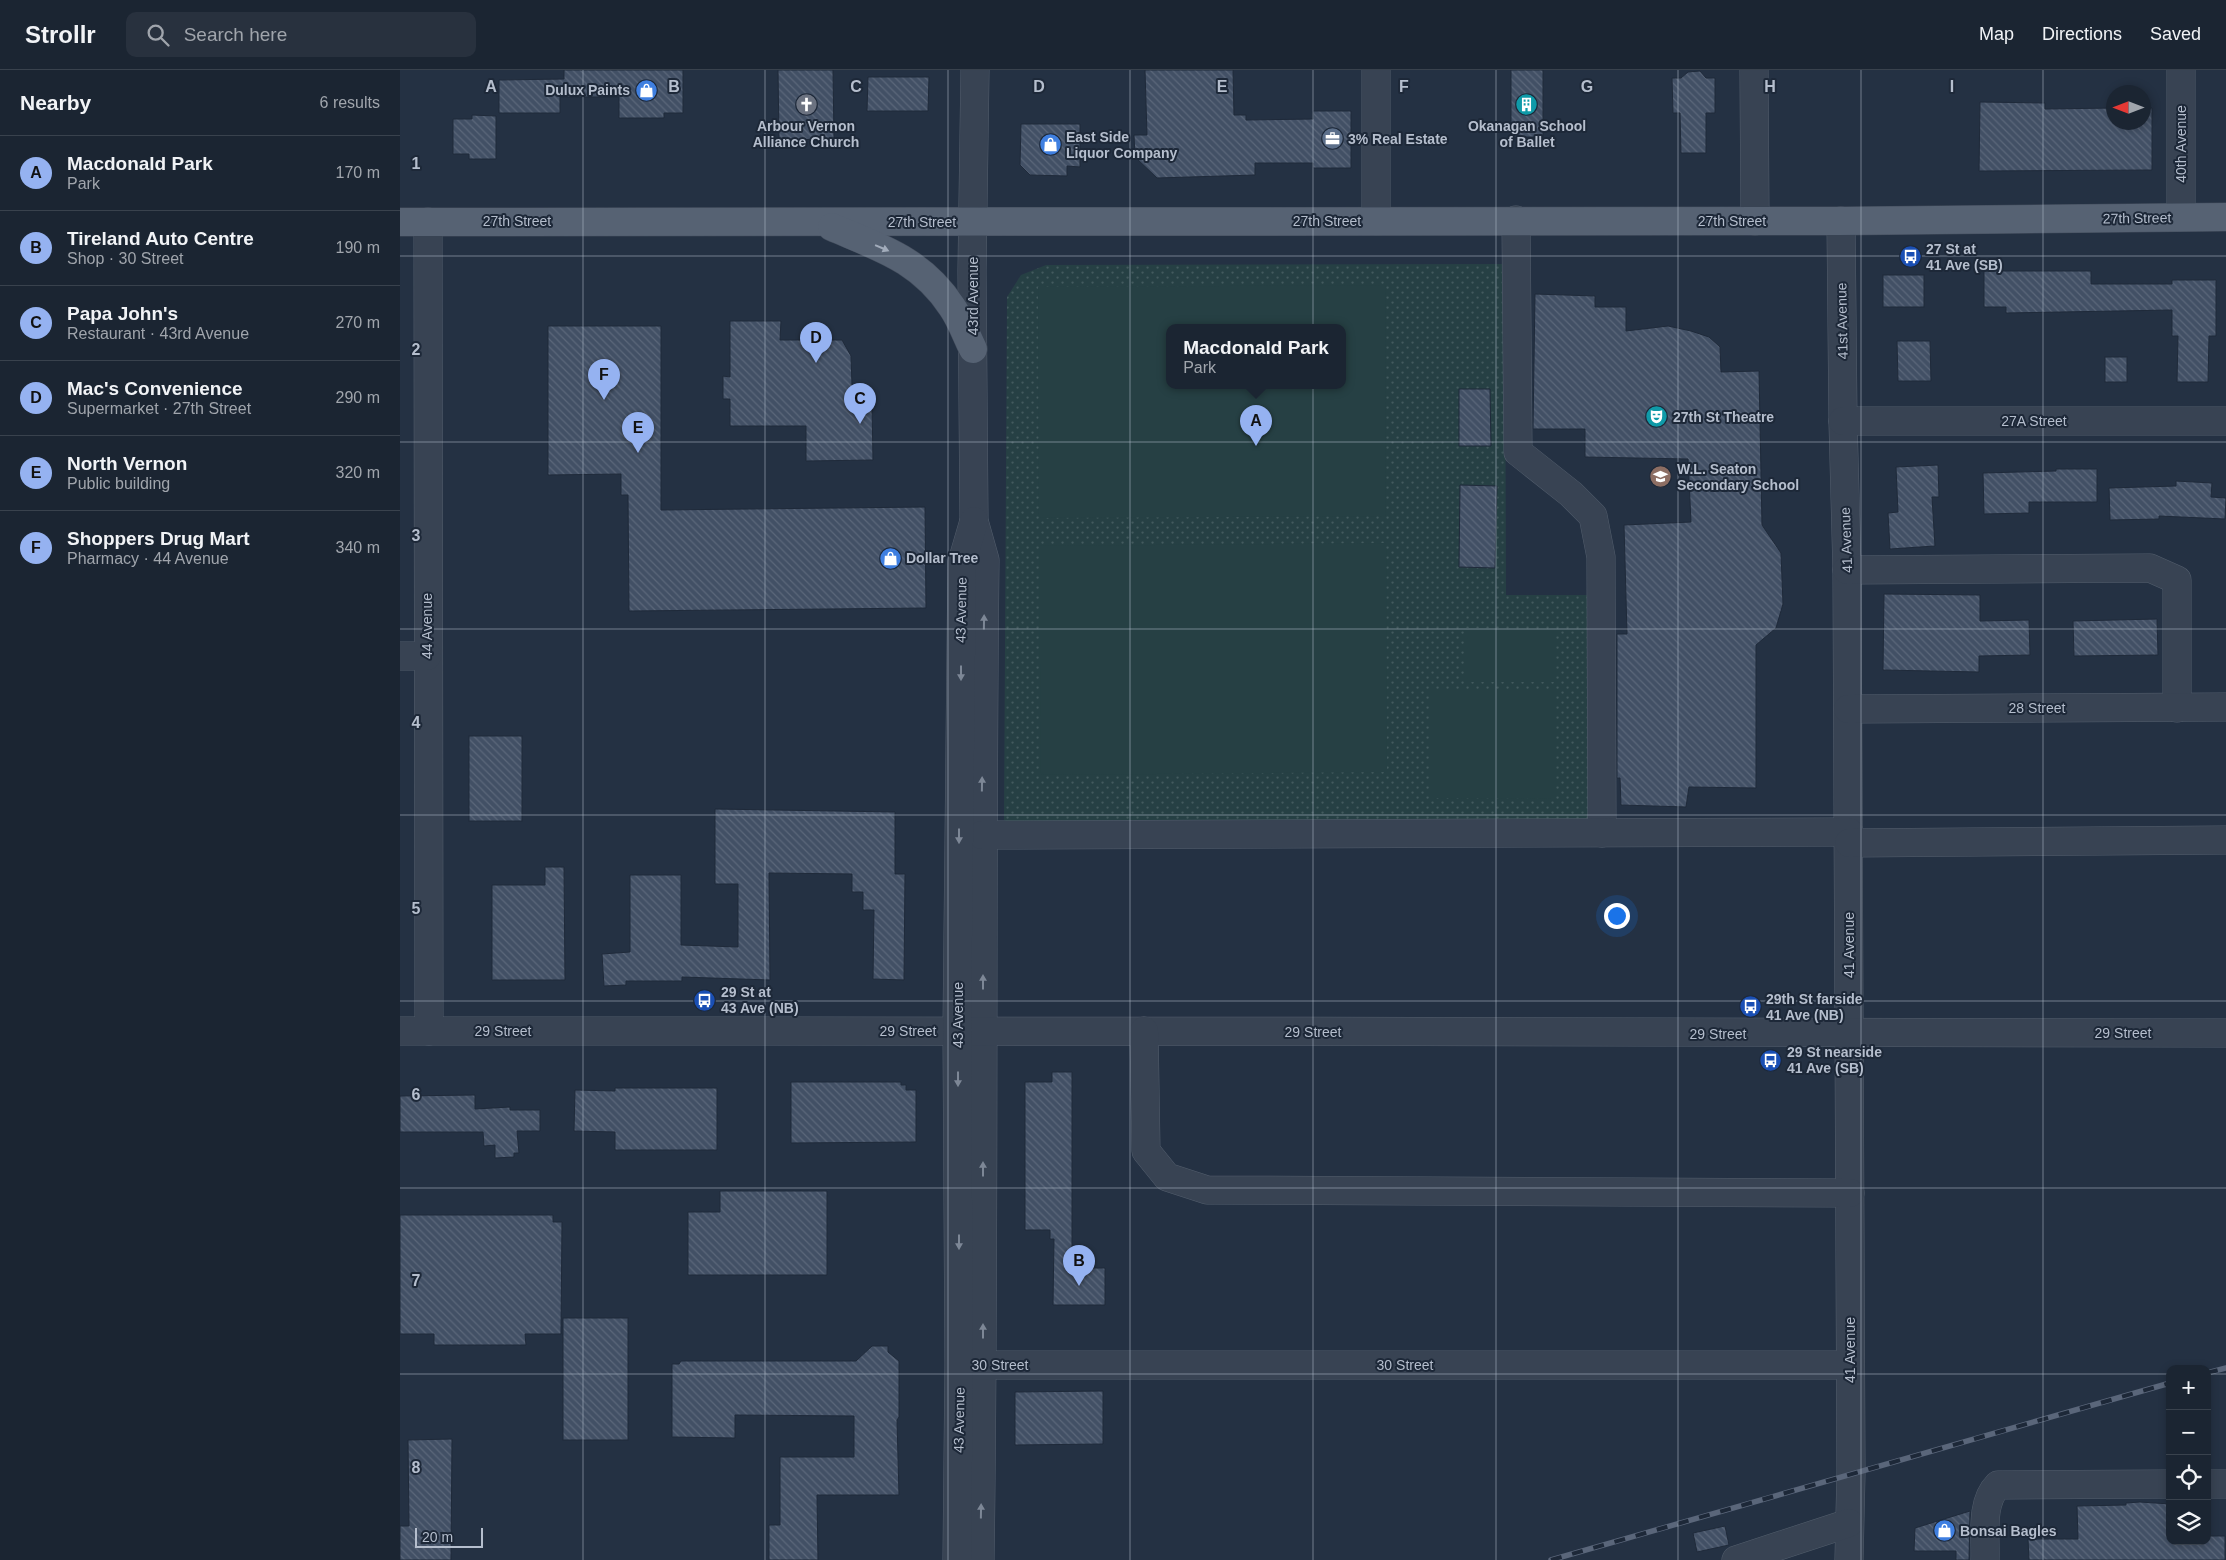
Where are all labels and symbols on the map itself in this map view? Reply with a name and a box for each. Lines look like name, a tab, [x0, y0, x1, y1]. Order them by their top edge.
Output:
text: A	[485, 78, 497, 95]
shop icon: Dulux Paints	[634, 78, 658, 102]
text: B	[668, 78, 680, 95]
text: C	[850, 78, 862, 95]
text: D	[1033, 78, 1045, 95]
text: E	[1217, 78, 1228, 95]
text: F	[1399, 78, 1409, 95]
text: G	[1581, 78, 1593, 95]
text: H	[1764, 78, 1776, 95]
text: I	[1950, 78, 1954, 95]
place label: Dulux Paints	[545, 82, 630, 98]
north arrow	[2106, 85, 2151, 130]
church icon: Arbour Vernon Alliance Church	[794, 92, 818, 116]
building icon: Okanagan School of Ballet	[1515, 92, 1539, 116]
street label: 40th Avenue	[2173, 105, 2189, 183]
place label: Arbour Vernon Alliance Church	[753, 118, 859, 150]
place label: Okanagan School of Ballet	[1468, 118, 1586, 150]
office icon: 3% Real Estate	[1320, 127, 1344, 151]
place label: East Side Liquor Company	[1066, 129, 1177, 161]
place label: 3% Real Estate	[1348, 131, 1448, 147]
shop icon: East Side Liquor Company	[1038, 133, 1062, 157]
text: 1	[412, 155, 421, 172]
street label: 27th Street	[2103, 209, 2171, 227]
street label: 27th Street	[483, 213, 551, 229]
street label: 27th Street	[1293, 213, 1361, 229]
street label: 27th Street	[1698, 213, 1766, 229]
street label: 27th Street	[888, 214, 956, 230]
place label: 27 St at 41 Ave (SB)	[1926, 241, 2003, 273]
one-way arrow	[875, 245, 889, 253]
bus stop icon: 27 St at 41 Ave (SB)	[1898, 245, 1922, 269]
street label: 43rd Avenue	[965, 257, 981, 335]
street label: 41st Avenue	[1833, 282, 1851, 360]
pin: D	[800, 322, 832, 363]
text: 2	[412, 341, 421, 358]
pin: F	[588, 359, 620, 400]
pin: C	[844, 383, 876, 424]
pin: A	[1240, 405, 1272, 446]
theatre icon: 27th St Theatre	[1645, 405, 1669, 429]
place label: 27th St Theatre	[1673, 409, 1774, 425]
pin: E	[622, 412, 654, 453]
street label: 27A Street	[2001, 413, 2067, 429]
place label: W.L. Seaton Secondary School	[1677, 461, 1799, 493]
school or university icon: W.L. Seaton Secondary School	[1649, 465, 1673, 489]
street label: 41 Avenue	[1837, 507, 1855, 573]
text: 3	[412, 527, 421, 544]
shop icon: Dollar Tree	[878, 546, 902, 570]
place label: Dollar Tree	[906, 550, 979, 566]
street label: 43 Avenue	[952, 577, 970, 643]
street label: 44 Avenue	[419, 593, 435, 659]
one-way arrow	[980, 613, 988, 629]
one-way arrow	[957, 666, 965, 682]
street label: 28 Street	[2009, 700, 2066, 716]
text: 4	[412, 714, 421, 731]
one-way arrow	[979, 776, 987, 792]
one-way arrow	[955, 828, 963, 844]
text: 5	[412, 900, 421, 917]
your location	[1604, 903, 1630, 929]
street label: 41 Avenue	[1841, 912, 1857, 978]
one-way arrow	[979, 973, 987, 989]
street label: 43 Avenue	[950, 982, 966, 1048]
place label: 29 St at 43 Ave (NB)	[721, 984, 799, 1016]
bus stop icon: 29 St at 43 Ave (NB)	[693, 988, 717, 1012]
place label: 29th St farside 41 Ave (NB)	[1766, 991, 1863, 1023]
bus stop icon: 29th St farside 41 Ave (NB)	[1738, 995, 1762, 1019]
street label: 29 Street	[475, 1023, 532, 1039]
street label: 29 Street	[880, 1023, 937, 1039]
street label: 29 Street	[1285, 1024, 1342, 1040]
street label: 29 Street	[2095, 1025, 2152, 1041]
street label: 29 Street	[1690, 1026, 1747, 1042]
place label: 29 St nearside 41 Ave (SB)	[1787, 1044, 1882, 1076]
bus stop icon: 29 St nearside 41 Ave (SB)	[1759, 1048, 1783, 1072]
one-way arrow	[954, 1071, 962, 1087]
text: 6	[412, 1086, 421, 1103]
one-way arrow	[979, 1161, 987, 1177]
one-way arrow	[955, 1234, 963, 1250]
pin: B	[1063, 1245, 1095, 1286]
text: 7	[412, 1272, 421, 1289]
street label: 41 Avenue	[1842, 1317, 1858, 1383]
one-way arrow	[979, 1323, 987, 1339]
street label: 30 Street	[972, 1357, 1029, 1373]
street label: 30 Street	[1377, 1357, 1434, 1373]
street label: 43 Avenue	[950, 1387, 968, 1453]
text: 8	[412, 1459, 421, 1476]
one-way arrow	[977, 1503, 985, 1519]
shop icon: Bonsai Bagles	[1932, 1519, 1956, 1543]
place label: Bonsai Bagles	[1960, 1523, 2057, 1539]
scale bar	[415, 1525, 482, 1548]

